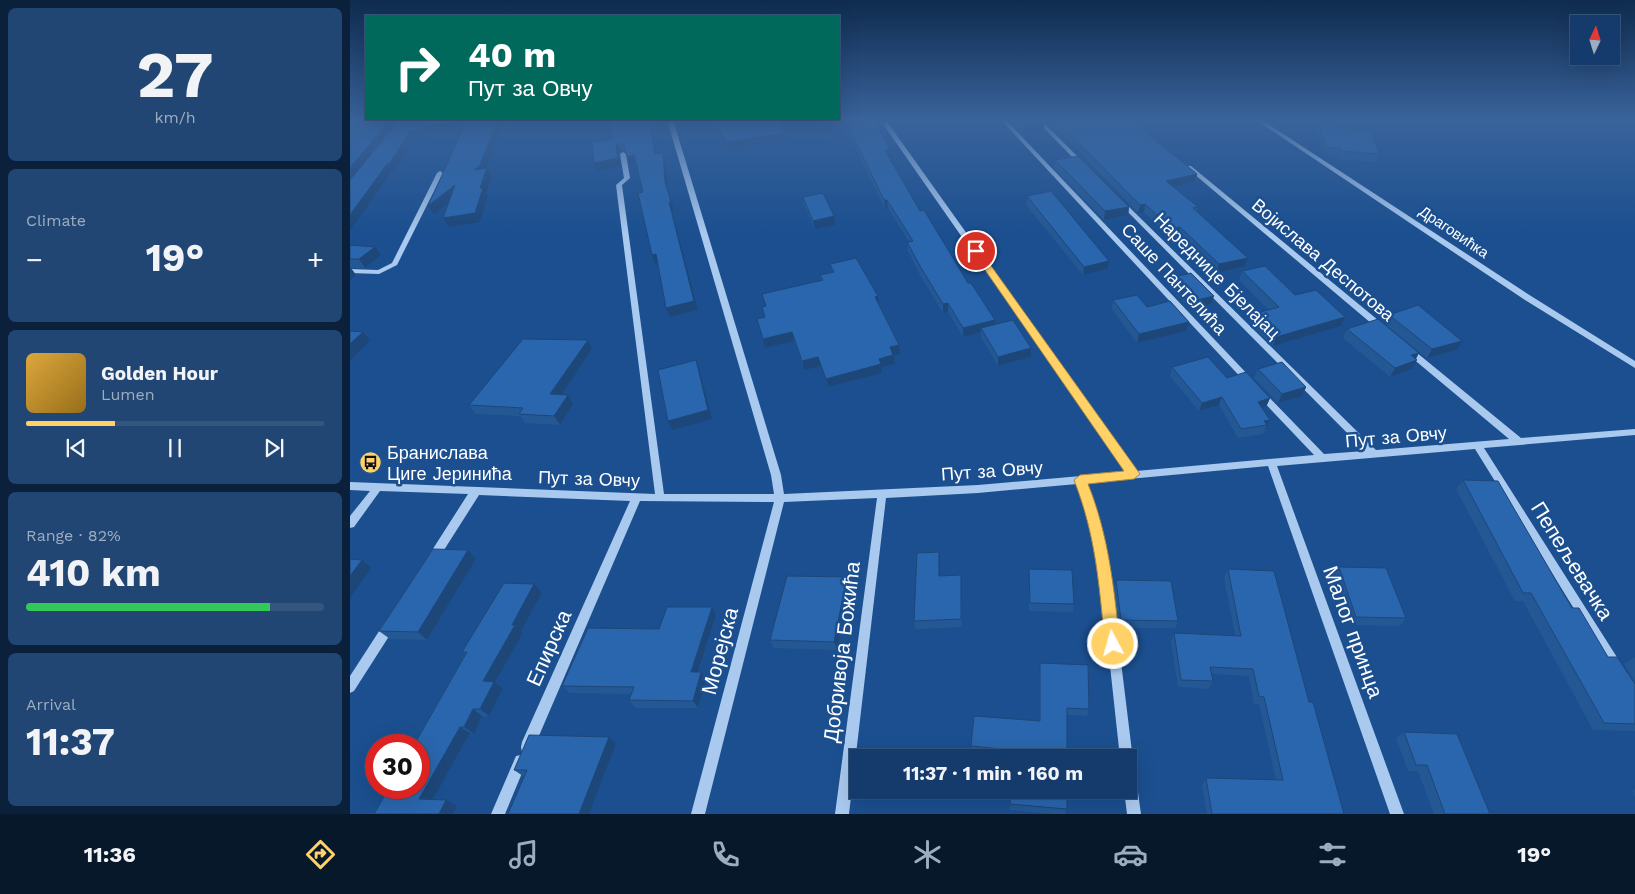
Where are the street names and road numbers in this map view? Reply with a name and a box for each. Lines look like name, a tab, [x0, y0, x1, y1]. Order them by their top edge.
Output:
street label: Војислава Деспотова	[1248, 194, 1399, 326]
street label: Драговићка	[1416, 202, 1493, 262]
street label: Нареднице Бјелајац	[1150, 208, 1285, 343]
street label: Саше Пантелића	[1117, 219, 1232, 339]
street label: Пут за Овчу	[1344, 422, 1448, 451]
street label: Пут за Овчу	[940, 456, 1044, 485]
street label: Пут за Овчу	[538, 466, 640, 491]
street label: Пепељевачка	[1526, 497, 1619, 625]
street label: Добривоја Божића	[818, 560, 865, 744]
street label: Малог принца	[1318, 562, 1389, 701]
street label: Морејска	[696, 604, 743, 697]
street label: Епирска	[521, 606, 576, 690]

